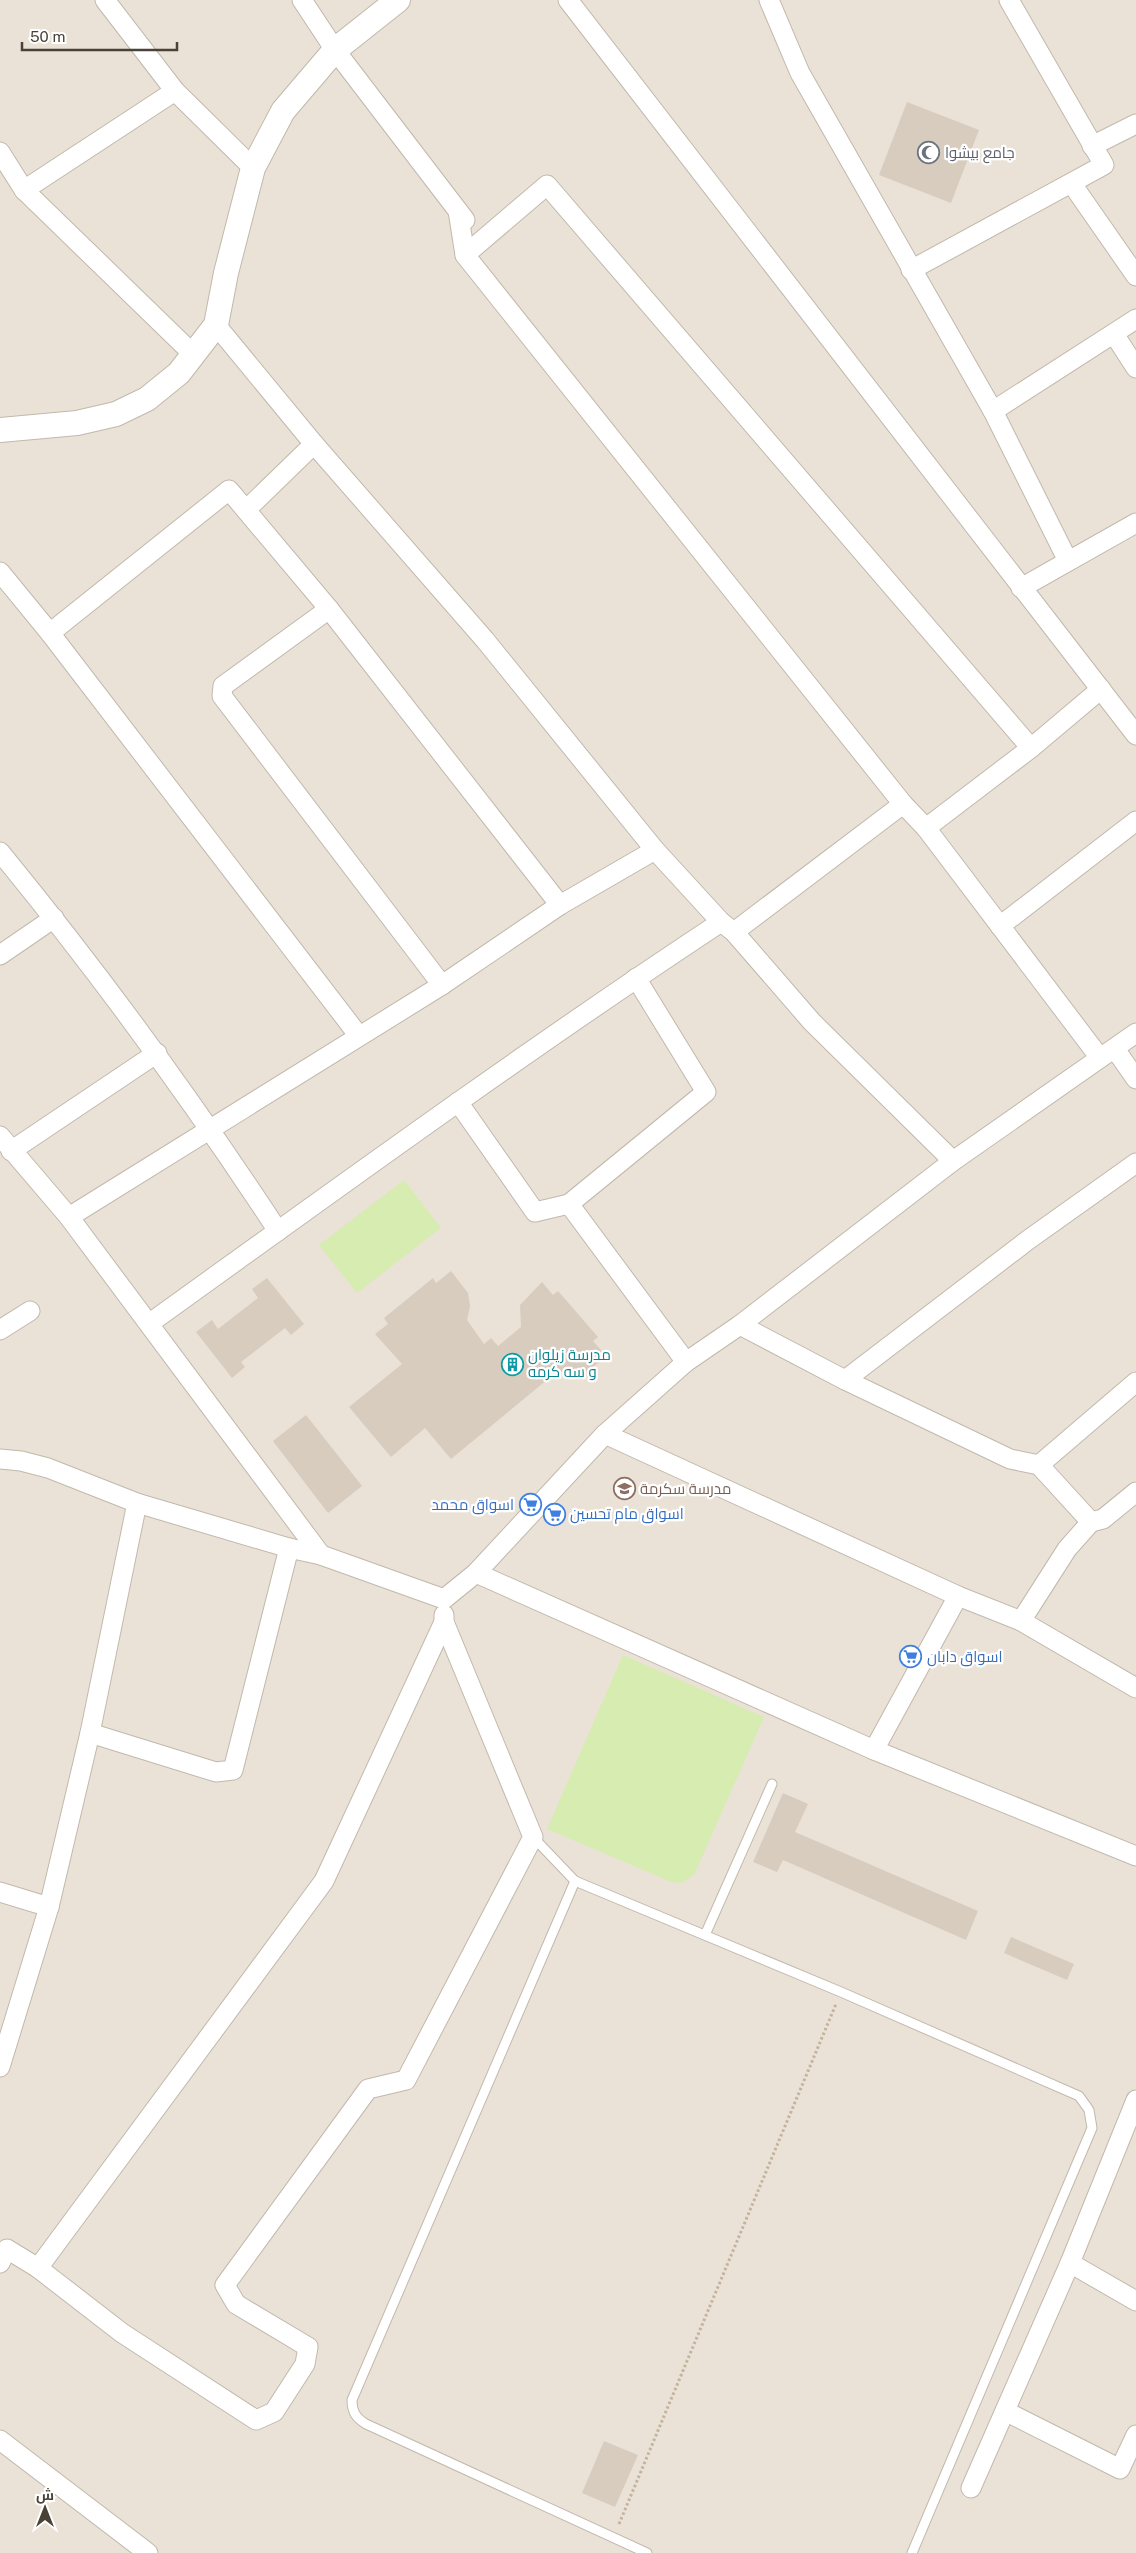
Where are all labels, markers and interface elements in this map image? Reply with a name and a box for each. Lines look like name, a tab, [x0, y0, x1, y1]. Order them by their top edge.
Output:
scale bar	[22, 20, 178, 52]
text: 50 m	[30, 28, 65, 45]
mosque icon: جامع بيشوا	[917, 141, 941, 165]
place label: جامع بيشوا	[945, 144, 1015, 164]
place label: مدرسة زيلوان و سه كرمه	[528, 1346, 611, 1381]
building icon: مدرسة زيلوان و سه كرمه	[500, 1352, 524, 1376]
school or university icon: مدرسة سكرمة	[612, 1477, 636, 1501]
place label: مدرسة سكرمة	[640, 1480, 731, 1498]
supermarket icon: اسواق محمد	[518, 1493, 542, 1517]
place label: اسواق محمد	[431, 1496, 514, 1515]
supermarket icon: اسواق مام تحسين	[542, 1502, 566, 1526]
place label: اسواق مام تحسين	[570, 1505, 684, 1524]
supermarket icon: اسواق دابان	[899, 1645, 923, 1669]
place label: اسواق دابان	[927, 1648, 1002, 1667]
north arrow	[20, 2483, 70, 2533]
text: ش	[36, 2487, 54, 2504]

